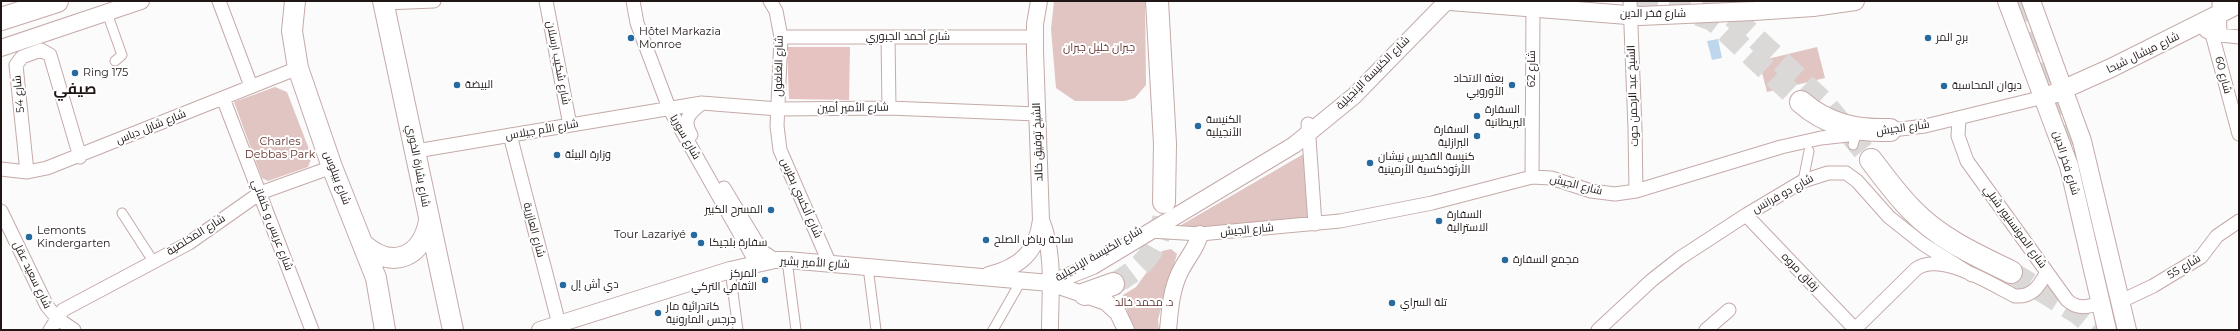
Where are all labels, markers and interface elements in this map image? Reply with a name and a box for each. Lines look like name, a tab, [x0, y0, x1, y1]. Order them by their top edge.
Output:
street label: شارع فخر الدين	[1620, 7, 1686, 21]
street label: شارع شكيب ارسلان	[543, 20, 573, 106]
place label: Hôtel Markazia Monroe	[639, 25, 721, 51]
street label: شارع أحمد الجبوري	[866, 30, 950, 44]
street label: شارع ميشال شيحا	[2104, 30, 2182, 76]
place label: برج المر	[1936, 31, 1968, 45]
marker: Hôtel Markazia Monroe	[626, 33, 636, 43]
marker: برج المر	[1923, 33, 1933, 43]
street label: شارع الكنيسة الإنجيلية	[1334, 34, 1412, 112]
street label: شارع الغلغول	[772, 35, 786, 97]
park label: جبران خليل جبران	[1063, 41, 1135, 55]
street label: الشيخ عبد الرحمن حوت	[1625, 45, 1641, 147]
street label: شارع 62	[1525, 50, 1539, 88]
street label: شارع 60	[2212, 55, 2234, 95]
place label: Ring 175	[83, 66, 128, 80]
marker: Ring 175	[70, 68, 80, 78]
place label: بعثة الاتحاد الأوروبي	[1453, 72, 1504, 98]
street label: شارع 54	[10, 75, 28, 113]
place label: البيضة	[465, 78, 493, 92]
place label: ديوان المحاسبة	[1952, 79, 2022, 93]
marker: البيضة	[452, 80, 462, 90]
marker: بعثة الاتحاد الأوروبي	[1507, 80, 1517, 90]
district label: صيفي	[54, 81, 96, 99]
marker: ديوان المحاسبة	[1939, 81, 1949, 91]
street label: شارع الأمير أمين	[817, 101, 889, 115]
street label: الشيخ توفيق خالد	[1030, 102, 1046, 182]
place label: السفارة البريطانية	[1485, 103, 1525, 129]
street label: شارع شارل دباس	[114, 107, 188, 147]
marker: السفارة البريطانية	[1472, 111, 1482, 121]
street label: شارع سوريا	[667, 112, 703, 162]
place label: الكنيسة الأنجيلية	[1206, 113, 1242, 139]
street label: شارع الأم جيلاس	[504, 117, 580, 143]
street label: شارع الجيش	[1875, 118, 1931, 138]
marker: الكنيسة الأنجيلية	[1193, 121, 1203, 131]
place label: السفارة البرازلية	[1434, 123, 1469, 149]
street label: شارع بشارة الخوري	[404, 124, 432, 208]
street label: شارع فخر الدين	[2050, 129, 2082, 197]
marker: السفارة البرازلية	[1472, 131, 1482, 141]
park label: Charles Debbas Park	[245, 135, 315, 161]
place label: وزارة البيئة	[565, 148, 611, 162]
street label: شارع بيبلوس	[321, 149, 353, 207]
marker: وزارة البيئة	[552, 150, 562, 160]
place label: كنيسة القديس نيشان الأرثوذكسية الأرمينية	[1378, 150, 1475, 176]
street label: شارع ألكسي بطرس	[777, 156, 825, 240]
marker: كنيسة القديس نيشان الأرثوذكسية الأرمينية	[1365, 158, 1375, 168]
street label: شارع الجيش	[1548, 172, 1604, 198]
street label: شارع دو فرانس	[1750, 172, 1816, 216]
street label: شارع عريس و كنفاني	[249, 178, 295, 272]
street label: شارع المونسنيور شبلي	[1981, 183, 2049, 271]
street label: شارع العازرية	[520, 201, 548, 259]
place label: المسرح الكبير	[705, 203, 763, 217]
marker: المسرح الكبير	[766, 205, 776, 215]
place label: السفارة الاسترالية	[1447, 208, 1488, 234]
street label: شارع المخلصية	[164, 212, 228, 258]
marker: السفارة الاسترالية	[1434, 216, 1444, 226]
street label: شارع الجيش	[1220, 221, 1274, 239]
place label: Lemonts Kindergarten	[37, 224, 111, 250]
street label: شارع الكنيسة الإنجيلية	[1053, 224, 1145, 284]
place label: Tour Lazariyé	[614, 228, 686, 242]
marker: Tour Lazariyé	[689, 230, 699, 240]
marker: Lemonts Kindergarten	[24, 232, 34, 242]
place label: ساحة رياض الصلح	[994, 233, 1073, 247]
marker: ساحة رياض الصلح	[981, 235, 991, 245]
place label: سفارة بلجيكا	[709, 236, 767, 250]
marker: سفارة بلجيكا	[696, 238, 706, 248]
street label: شارع سعيد عقل	[10, 239, 54, 311]
street label: زقاق مروه	[1779, 250, 1821, 294]
street label: شارع 55	[2165, 252, 2203, 282]
place label: مجمع السفارة	[1513, 253, 1579, 267]
street label: شارع الأمير بشير	[780, 255, 850, 271]
marker: مجمع السفارة	[1500, 255, 1510, 265]
place label: المركز الثقافي التركي	[691, 267, 757, 293]
marker: المركز الثقافي التركي	[760, 275, 770, 285]
place label: دي آش إل	[571, 278, 618, 292]
marker: دي آش إل	[558, 280, 568, 290]
park label: د. محمد خالد	[1115, 296, 1173, 310]
place label: تلة السراي	[1400, 296, 1447, 310]
marker: تلة السراي	[1387, 298, 1397, 308]
place label: كاتدرائية مار جرجس المارونية	[666, 300, 736, 326]
marker: كاتدرائية مار جرجس المارونية	[653, 308, 663, 318]

